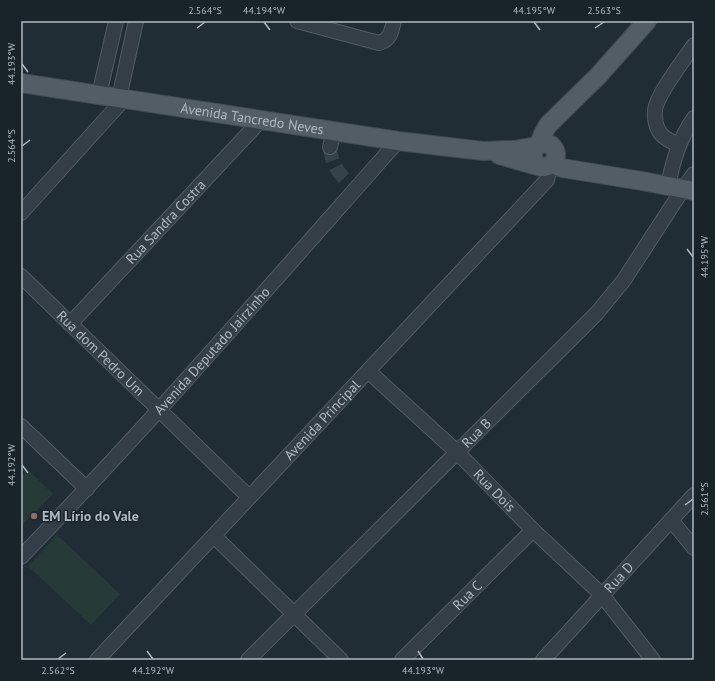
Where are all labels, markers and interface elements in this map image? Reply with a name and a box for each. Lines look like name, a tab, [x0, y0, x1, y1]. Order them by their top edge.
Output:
text: 2.564°S	[188, 4, 222, 17]
text: 44.194°W	[243, 4, 286, 17]
text: 44.195°W	[513, 4, 556, 17]
text: 2.563°S	[587, 4, 621, 17]
text: 44.193°W	[5, 42, 18, 85]
street label: Avenida Tancredo Neves	[179, 99, 325, 138]
text: 2.564°S	[5, 129, 18, 163]
street label: Rua Sandra Costra	[122, 176, 210, 268]
text: 44.195°W	[698, 235, 711, 278]
street label: Avenida Deputado Jairzinho	[150, 283, 274, 418]
street label: Rua dom Pedro Um	[53, 307, 148, 400]
street label: Avenida Principal	[280, 376, 364, 464]
street label: Rua B	[458, 414, 495, 452]
text: 44.192°W	[5, 443, 18, 486]
street label: Rua Dois	[470, 465, 519, 516]
text: 2.561°S	[698, 482, 711, 516]
place label: EM Lírio do Vale	[42, 507, 139, 525]
marker: EM Lírio do Vale	[29, 511, 39, 521]
street label: Rua D	[600, 558, 637, 597]
street label: Rua C	[449, 577, 486, 614]
text: 2.562°S	[41, 664, 75, 677]
text: 44.192°W	[132, 664, 175, 677]
text: 44.193°W	[402, 664, 445, 677]

